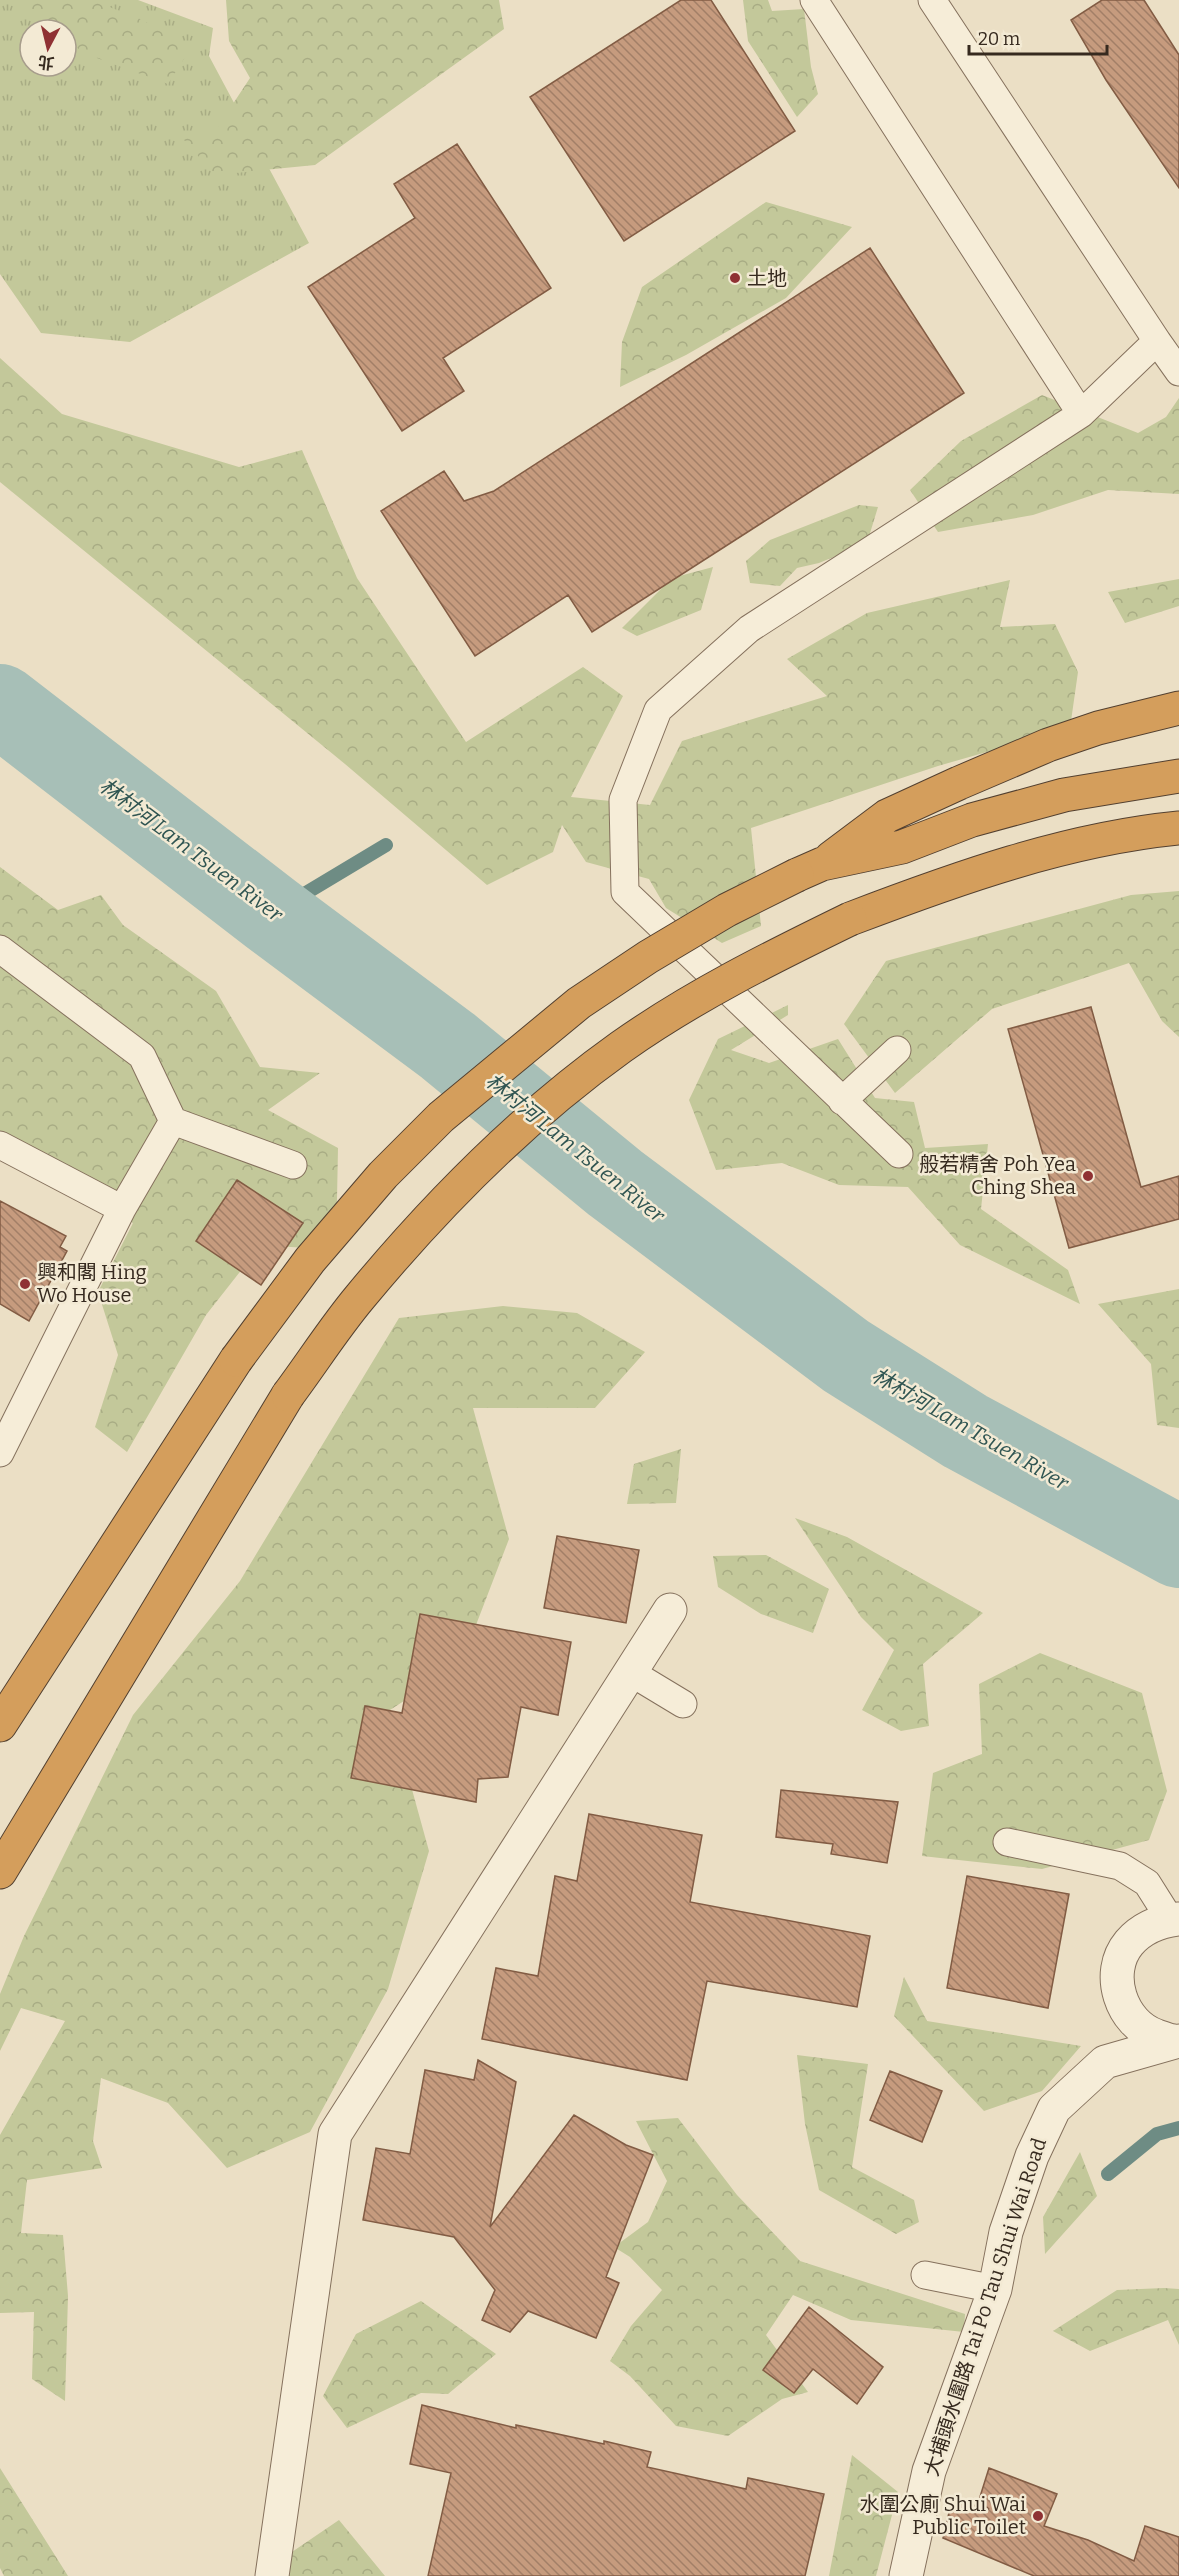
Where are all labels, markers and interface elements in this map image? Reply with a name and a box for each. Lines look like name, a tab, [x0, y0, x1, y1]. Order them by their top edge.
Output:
north arrow	[18, 18, 78, 78]
scale bar	[969, 18, 1107, 56]
text: 20 m	[978, 28, 1020, 50]
text: 北	[37, 52, 55, 73]
place label: 土地	[747, 266, 787, 290]
marker: 土地	[728, 271, 742, 285]
water label: 林村河 Lam Tsuen River	[94, 773, 289, 928]
water label: 林村河 Lam Tsuen River	[480, 1068, 671, 1229]
place label: 般若精舍 Poh Yea Ching Shea	[919, 1152, 1076, 1199]
marker: 般若精舍 Poh Yea Ching Shea	[1081, 1169, 1095, 1183]
place label: 興和閣 Hing Wo House	[37, 1260, 147, 1307]
marker: 興和閣 Hing Wo House	[18, 1277, 32, 1291]
water label: 林村河 Lam Tsuen River	[867, 1362, 1074, 1497]
street label: 大埔頭水圍路 Tai Po Tau Shui Wai Road	[919, 2135, 1051, 2479]
place label: 水圍公廁 Shui Wai Public Toilet	[860, 2492, 1026, 2539]
marker: 水圍公廁 Shui Wai Public Toilet	[1031, 2509, 1045, 2523]

